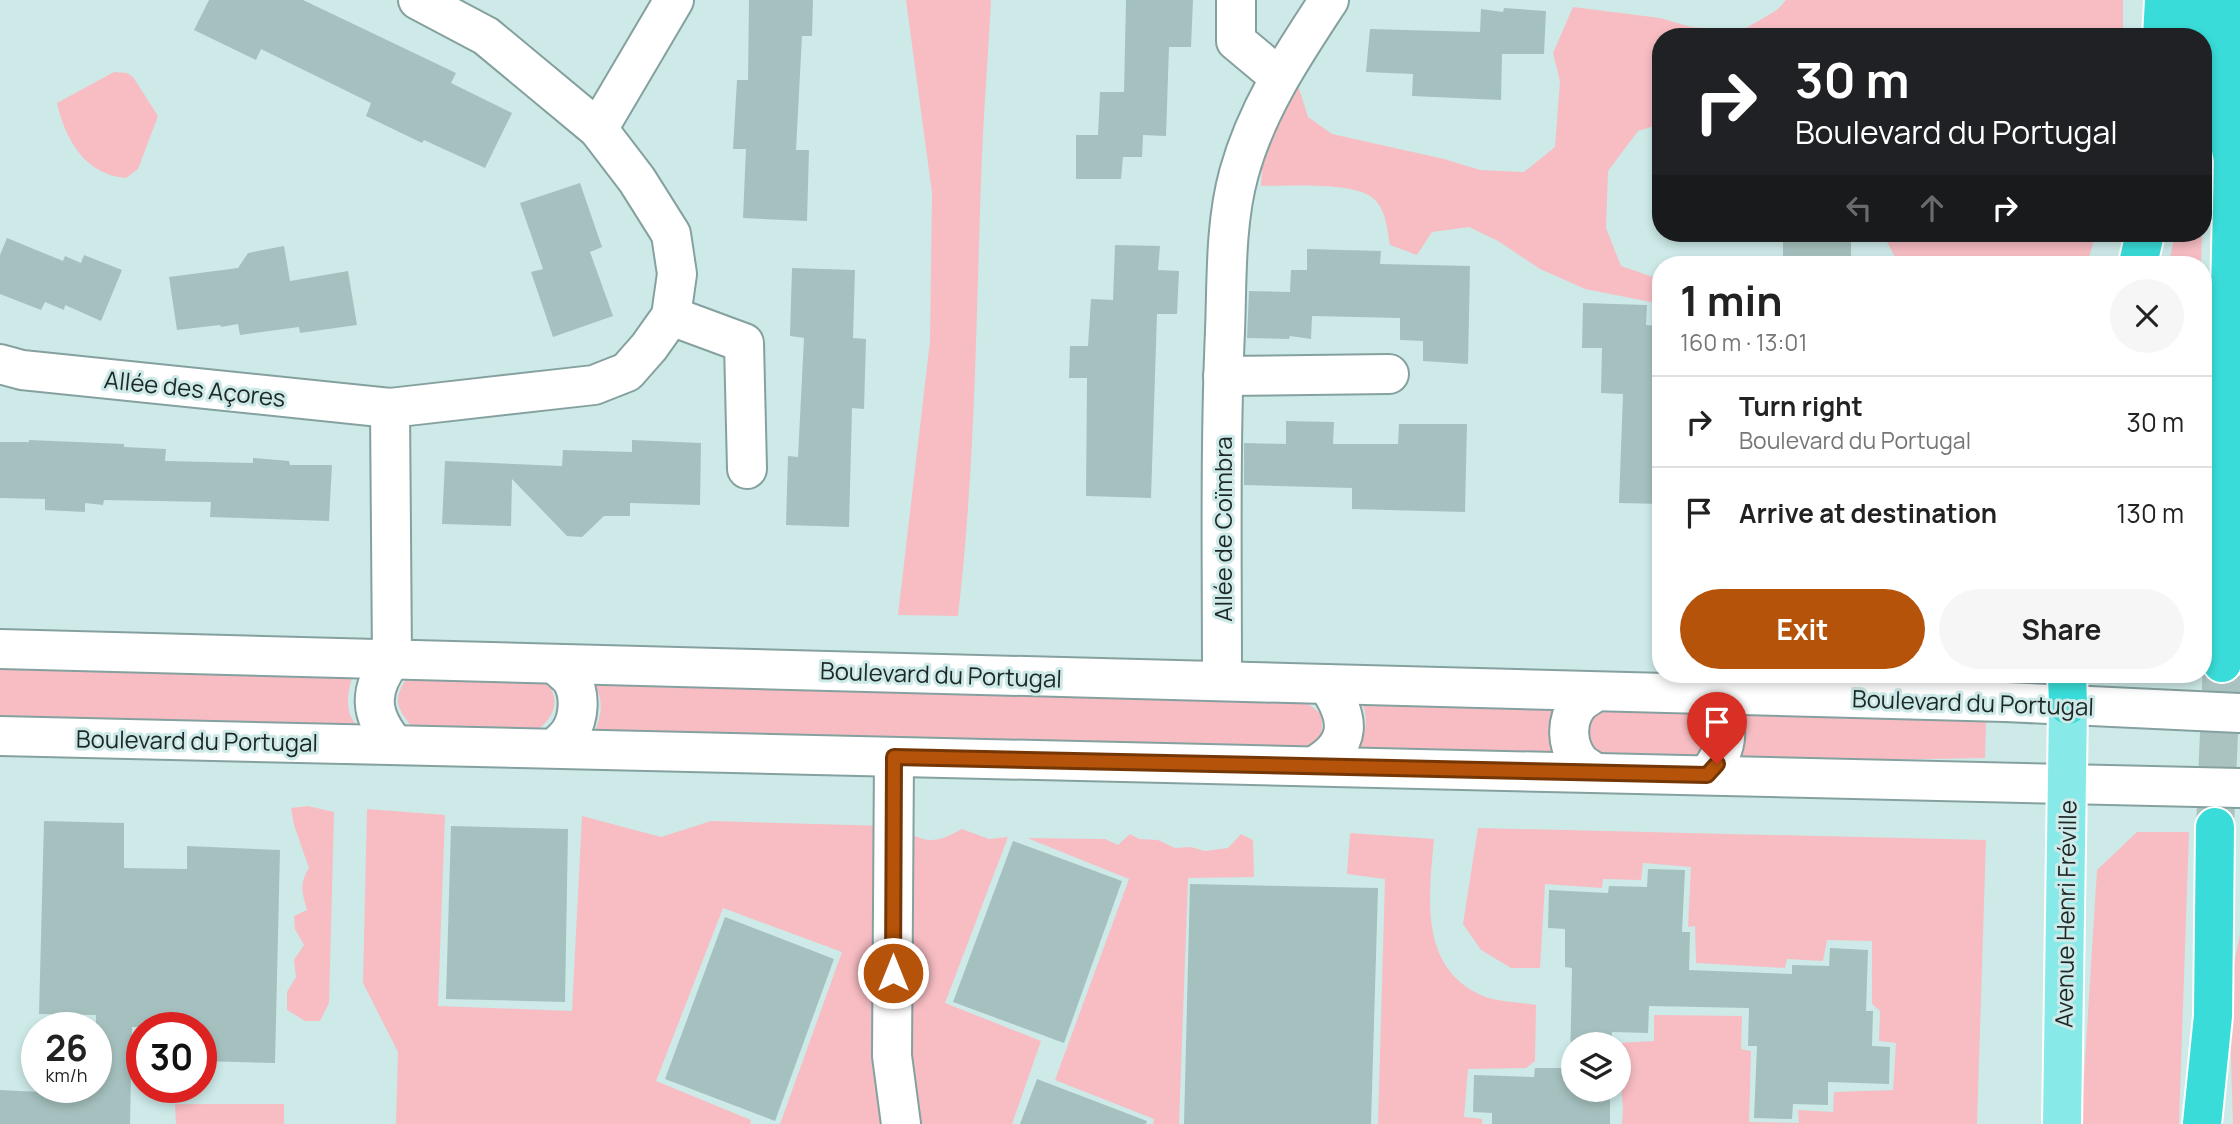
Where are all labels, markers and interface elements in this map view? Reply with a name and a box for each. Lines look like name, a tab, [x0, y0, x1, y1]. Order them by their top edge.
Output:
text: 30 m	[1795, 46, 1910, 113]
icon: right	[1680, 56, 1771, 147]
text: Boulevard du Portugal	[1795, 110, 2118, 154]
icon: left	[1840, 189, 1878, 227]
icon: ahead	[1913, 189, 1951, 227]
icon: right	[1986, 189, 2024, 227]
text: 1 min	[1680, 271, 1783, 329]
button: close	[2110, 279, 2184, 353]
text: 160 m · 13:01	[1680, 326, 1807, 358]
street label: Allée des Açores	[103, 362, 287, 414]
text: Turn right	[1739, 388, 1863, 424]
icon: right	[1680, 403, 1718, 441]
text: 30 m	[2127, 404, 2184, 440]
text: Boulevard du Portugal	[1739, 424, 1971, 456]
street label: Allée de Coïmbra	[1206, 436, 1239, 622]
icon: arrive	[1680, 494, 1718, 532]
text: Arrive at destination	[1739, 495, 1997, 531]
text: 130 m	[2116, 495, 2184, 531]
button: Exit	[1680, 589, 1925, 669]
button: Share	[1939, 589, 2184, 669]
street label: Boulevard du Portugal	[819, 653, 1063, 695]
street label: Boulevard du Portugal	[1851, 681, 2095, 723]
pin	[1687, 692, 1747, 764]
icon: arrive	[1698, 703, 1736, 741]
street label: Boulevard du Portugal	[76, 721, 318, 759]
street label: Avenue Henri Fréville	[2047, 800, 2083, 1028]
position arrow	[856, 936, 930, 1010]
speed limit sign: 30	[126, 1012, 217, 1103]
text: 26	[45, 1024, 88, 1072]
map controls	[1561, 1032, 1631, 1102]
button: layers	[1561, 1032, 1631, 1102]
text: km/h	[46, 1063, 87, 1087]

